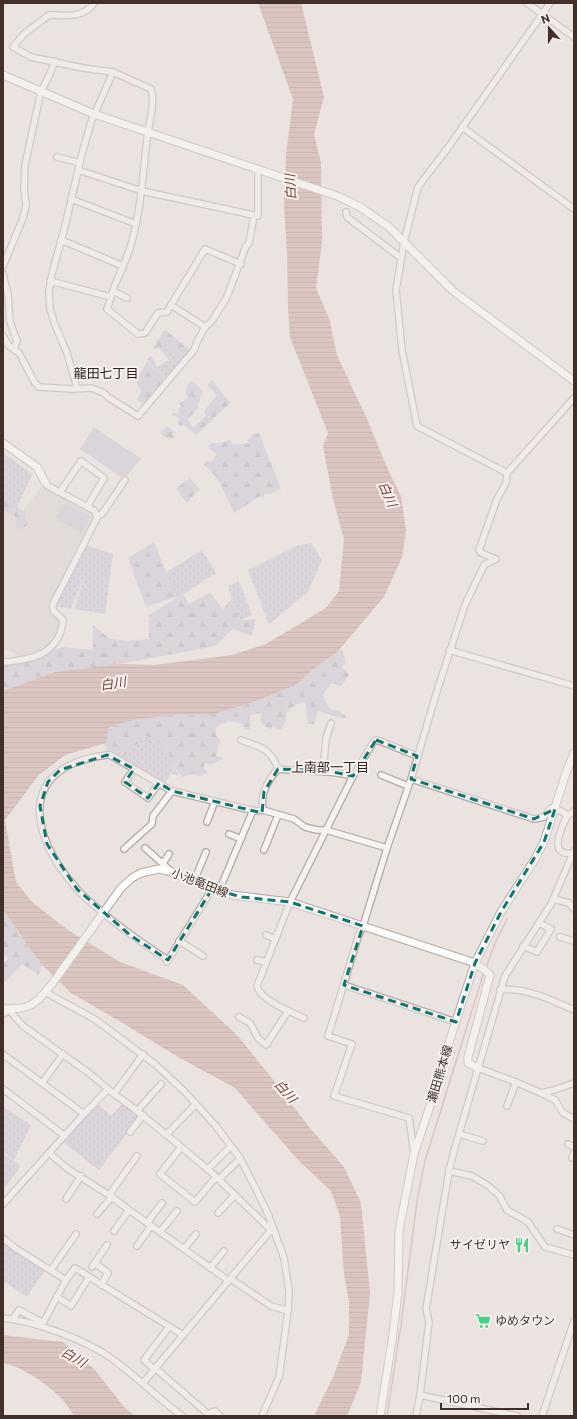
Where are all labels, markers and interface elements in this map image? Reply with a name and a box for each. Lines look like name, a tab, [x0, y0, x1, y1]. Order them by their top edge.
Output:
north arrow	[529, 8, 569, 48]
text: N	[539, 11, 551, 26]
water label: 白川	[281, 172, 299, 200]
district label: 龍田七丁目	[73, 365, 139, 381]
water label: 白川	[376, 479, 401, 511]
water label: 白川	[99, 673, 129, 693]
district label: 上南部一丁目	[291, 759, 369, 775]
street label: 小池竜田線	[170, 865, 231, 899]
street label: 瀬田熊本線	[424, 1043, 455, 1104]
water label: 白川	[271, 1076, 302, 1107]
restaurant icon: サイゼリヤ	[513, 1236, 531, 1254]
place label: サイゼリヤ	[450, 1237, 510, 1251]
supermarket icon: ゆめタウン	[474, 1312, 492, 1330]
place label: ゆめタウン	[495, 1313, 555, 1327]
water label: 白川	[59, 1344, 91, 1371]
scale bar	[441, 1385, 528, 1411]
text: 100 m	[447, 1391, 481, 1405]

